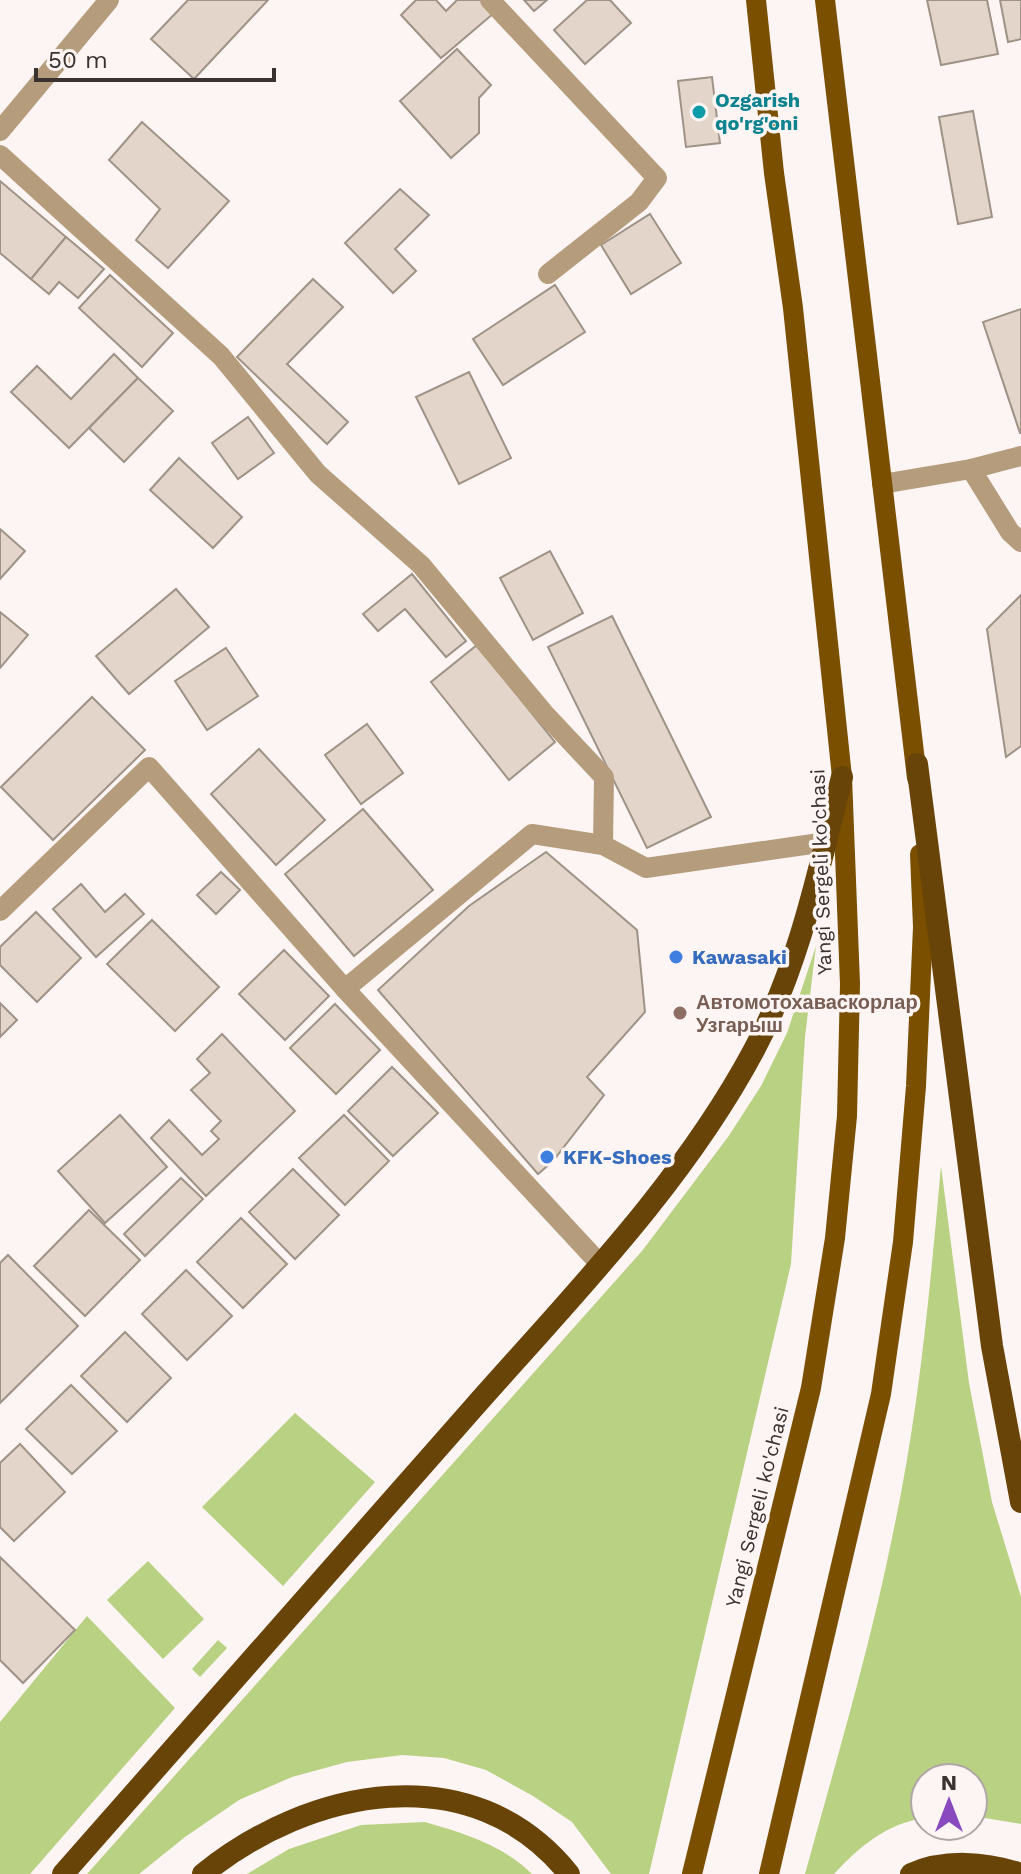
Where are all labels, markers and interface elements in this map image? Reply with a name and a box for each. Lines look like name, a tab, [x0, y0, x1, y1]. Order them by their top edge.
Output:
scale bar	[36, 32, 274, 82]
text: 50 m	[48, 46, 108, 74]
place label: Ozgarish qo'rg'oni	[715, 88, 800, 135]
marker: Ozgarish qo'rg'oni	[690, 103, 708, 121]
street label: Yangi Sergeli ko'chasi	[805, 769, 837, 975]
place label: Kawasaki	[692, 945, 787, 969]
marker: Kawasaki	[667, 948, 685, 966]
place label: Автомотохаваскорлар Узгарыш	[696, 990, 918, 1037]
marker: Автомотохаваскорлар Узгарыш	[671, 1004, 689, 1022]
place label: KFK-Shoes	[563, 1145, 672, 1169]
marker: KFK-Shoes	[538, 1148, 556, 1166]
street label: Yangi Sergeli ko'chasi	[720, 1404, 794, 1610]
north arrow	[909, 1762, 989, 1842]
text: N	[941, 1770, 957, 1795]

